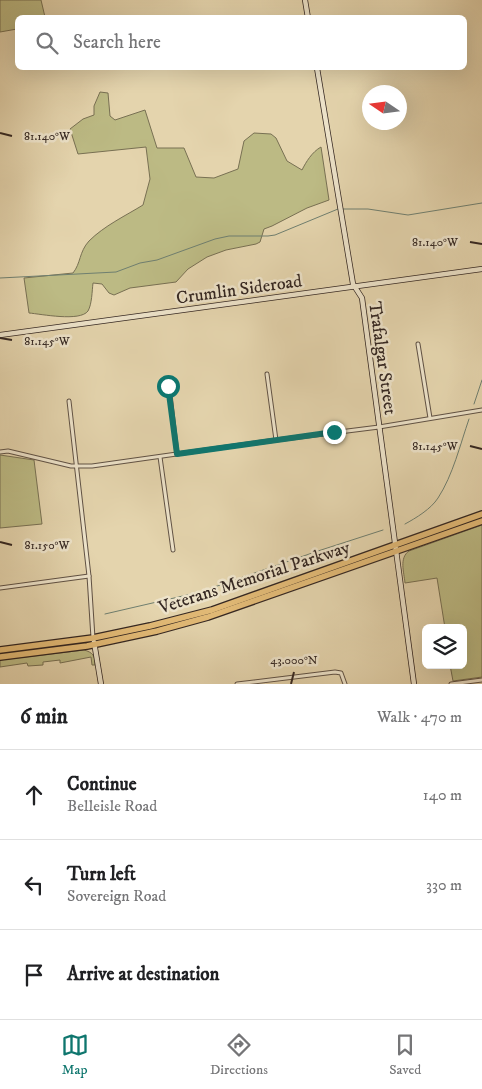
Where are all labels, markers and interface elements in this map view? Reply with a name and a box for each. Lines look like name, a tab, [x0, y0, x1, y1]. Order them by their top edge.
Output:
search box	[15, 15, 467, 70]
icon: search	[33, 29, 61, 57]
text: Search here	[73, 31, 161, 54]
north arrow	[362, 85, 407, 130]
text: 81.140°W	[24, 129, 71, 144]
text: 81.140°W	[412, 235, 459, 250]
street label: Crumlin Sideroad	[175, 270, 303, 310]
street label: Trafalgar Street	[363, 300, 401, 417]
text: 81.145°W	[24, 334, 71, 349]
route start	[157, 375, 180, 398]
route end	[323, 421, 346, 444]
text: 81.145°W	[412, 439, 459, 454]
street label: Veterans Memorial Parkway	[155, 536, 353, 620]
text: 81.150°W	[25, 538, 70, 553]
map controls	[422, 624, 467, 669]
button: layers	[422, 624, 467, 669]
text: 43.000°N	[270, 653, 318, 668]
text: 6 min	[20, 704, 68, 730]
text: Walk · 470 m	[377, 707, 462, 727]
text: Continue	[67, 773, 137, 796]
icon: ahead	[20, 781, 48, 809]
text: 140 m	[423, 785, 462, 805]
text: Belleisle Road	[67, 796, 157, 816]
text: Turn left	[67, 863, 136, 886]
icon: left	[20, 871, 48, 899]
text: 330 m	[426, 875, 462, 895]
text: Sovereign Road	[67, 886, 166, 906]
icon: arrive	[20, 961, 48, 989]
text: Arrive at destination	[67, 963, 219, 986]
tab: Map	[61, 1031, 89, 1079]
tab: Directions	[210, 1031, 268, 1079]
tab: Saved	[389, 1031, 421, 1079]

